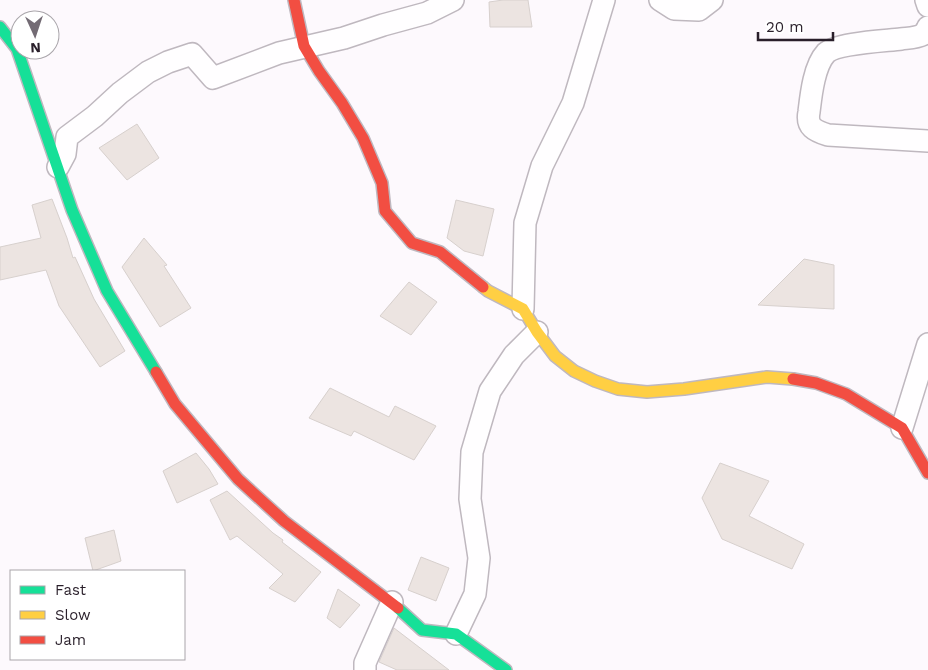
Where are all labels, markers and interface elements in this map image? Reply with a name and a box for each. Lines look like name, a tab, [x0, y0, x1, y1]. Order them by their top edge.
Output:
north arrow	[10, 10, 60, 60]
scale bar	[758, 10, 833, 42]
text: 20 m	[766, 18, 804, 36]
text: N	[30, 40, 41, 56]
legend	[10, 570, 185, 660]
text: Fast	[55, 581, 87, 599]
text: Slow	[55, 606, 91, 624]
text: Jam	[55, 631, 86, 649]

